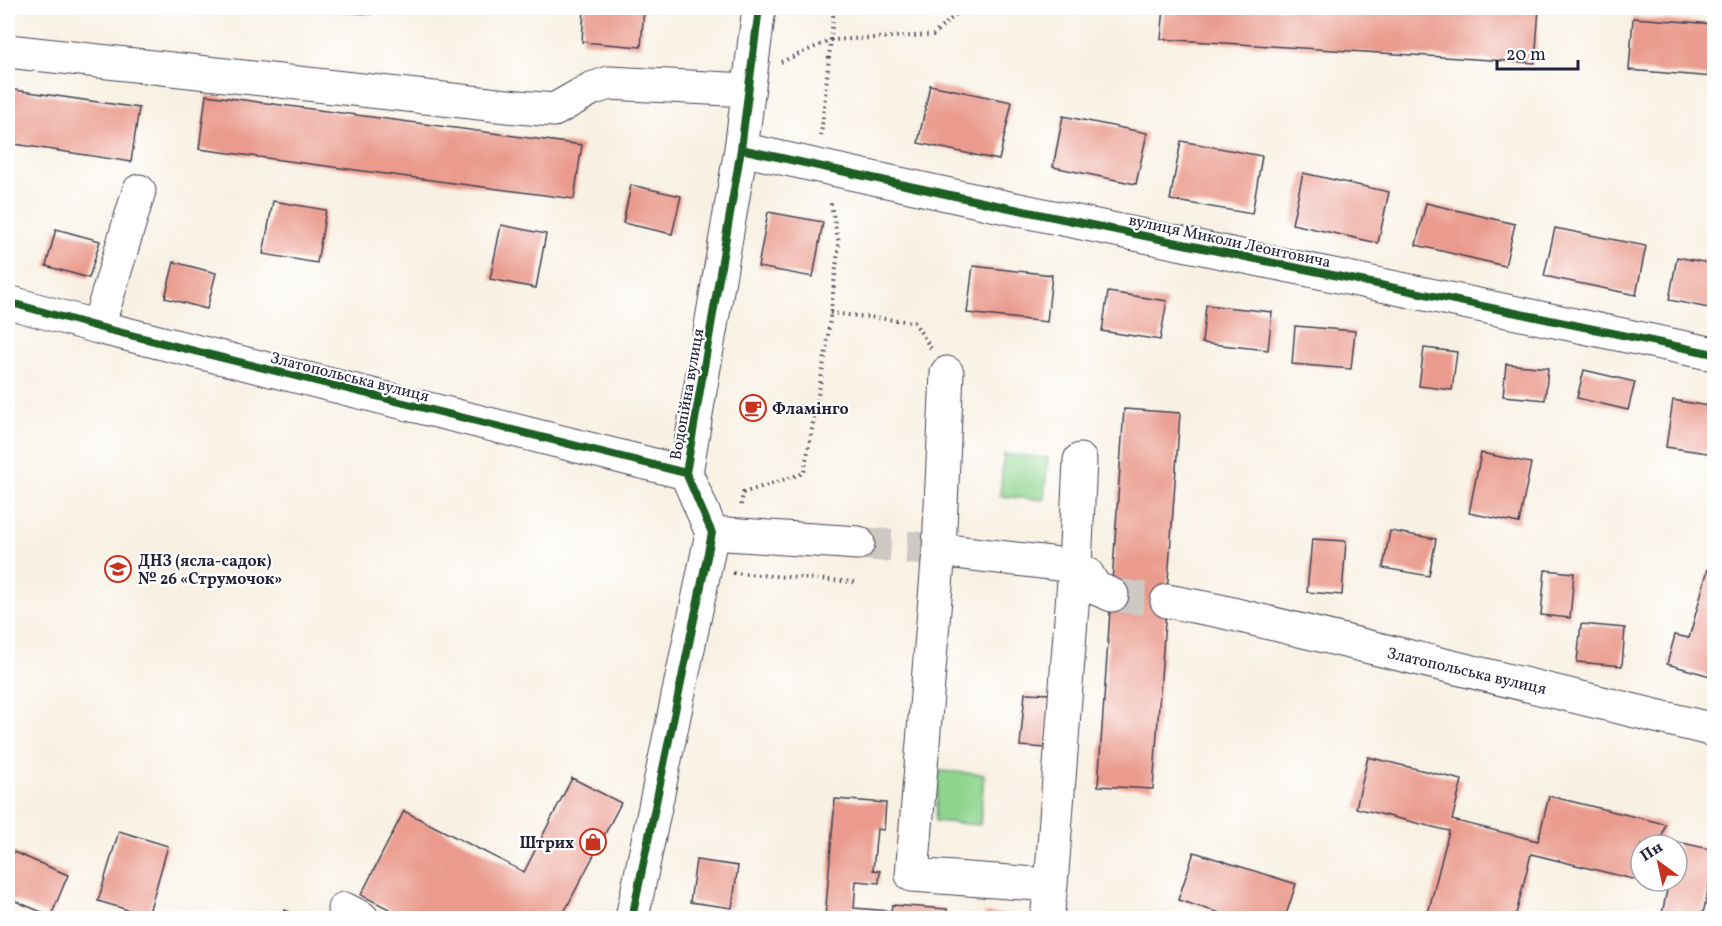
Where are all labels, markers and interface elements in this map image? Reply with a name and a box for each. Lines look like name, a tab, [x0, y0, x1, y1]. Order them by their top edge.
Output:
scale bar	[1497, 33, 1578, 71]
text: 20 m	[1506, 43, 1546, 68]
street label: вулиця Миколи Леонтовича	[1126, 210, 1333, 274]
street label: Водопійна вулиця	[666, 327, 710, 462]
street label: Златопольська вулиця	[268, 348, 431, 408]
cafe icon: Фламінго	[738, 393, 768, 423]
place label: Фламінго	[772, 399, 849, 421]
place label: ДНЗ (ясла-садок) № 26 «Струмочок»	[138, 551, 282, 591]
school or university icon: ДНЗ (ясла-садок) № 26 «Струмочок»	[103, 554, 133, 584]
street label: Златопольська вулиця	[1385, 643, 1548, 701]
shop icon: Штрих	[578, 827, 608, 857]
place label: Штрих	[519, 833, 574, 855]
north arrow	[1629, 833, 1689, 893]
text: Пн	[1636, 837, 1667, 868]

